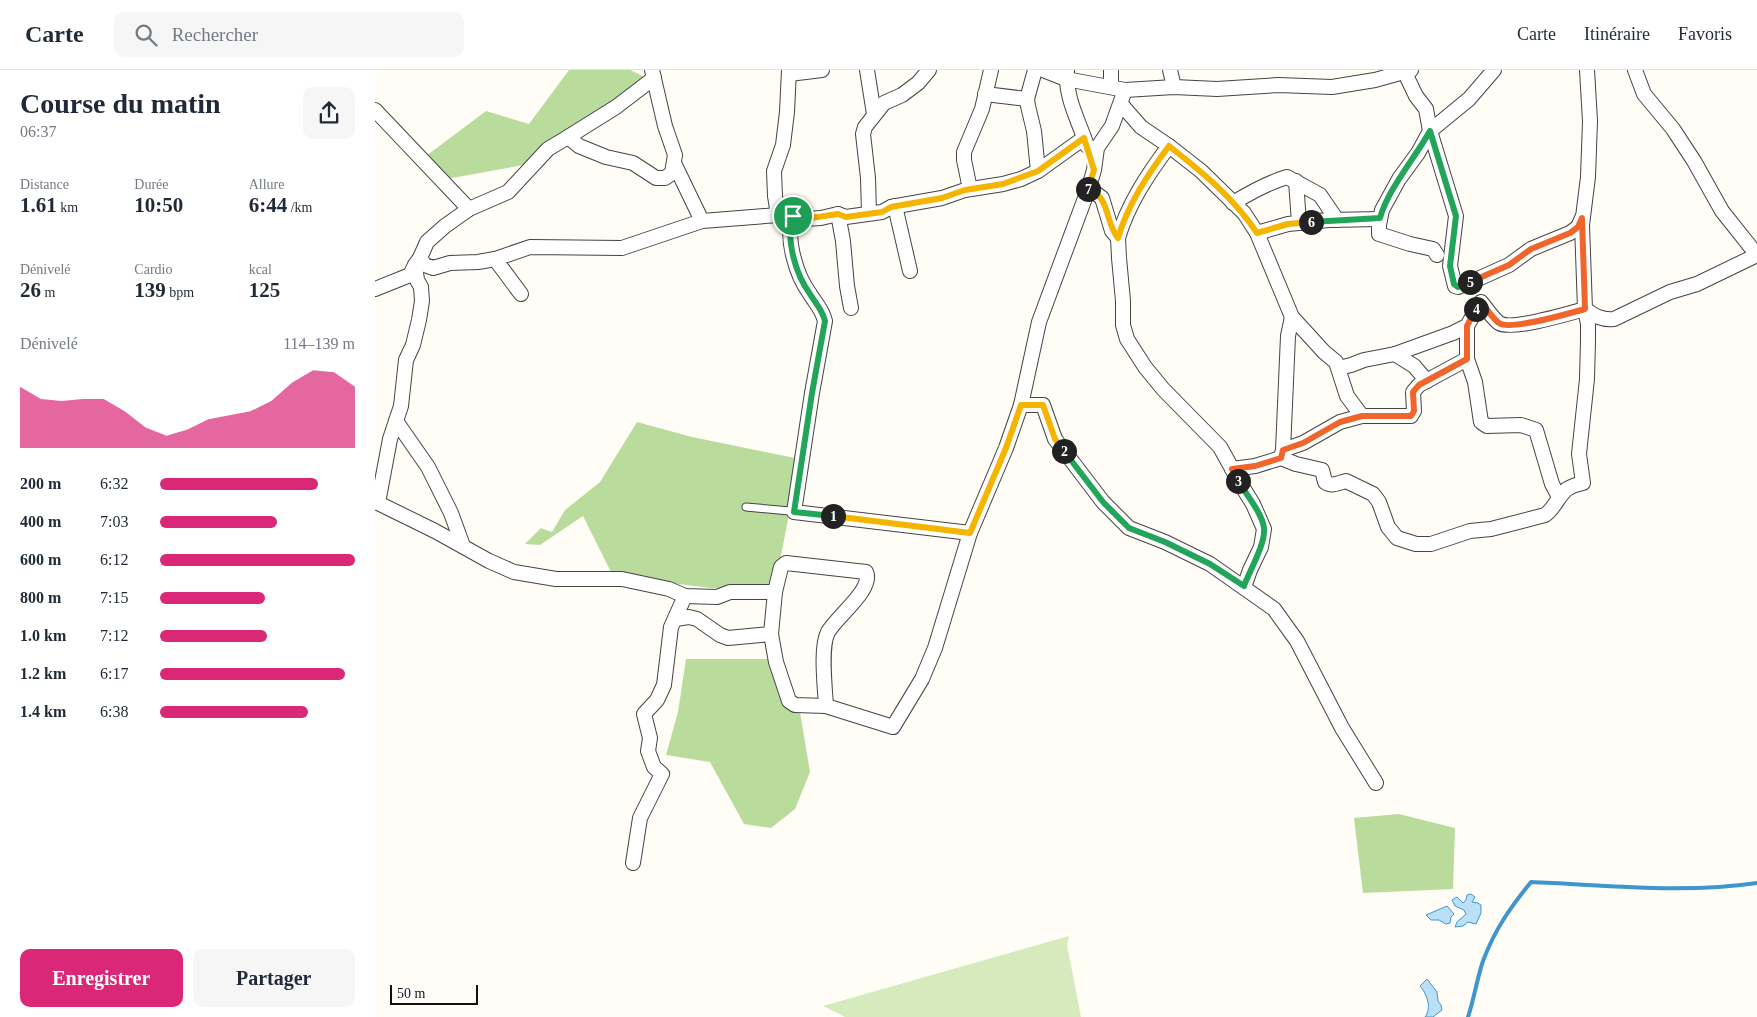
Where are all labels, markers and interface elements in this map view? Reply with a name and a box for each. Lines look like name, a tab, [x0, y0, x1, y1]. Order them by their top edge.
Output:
search box	[114, 12, 464, 57]
text: Carte	[25, 21, 84, 47]
icon: search	[132, 21, 160, 49]
text: Rechercher	[172, 24, 258, 45]
text: Carte	[1517, 24, 1556, 44]
text: Itinéraire	[1584, 24, 1650, 44]
text: Favoris	[1678, 24, 1732, 44]
button: share	[303, 87, 355, 139]
text: Course du matin	[20, 88, 221, 119]
text: 06:37	[20, 123, 56, 140]
pin: 7	[1075, 176, 1101, 202]
text: Distance	[20, 177, 69, 192]
text: Durée	[134, 177, 169, 192]
text: Allure	[249, 177, 284, 192]
text: 7	[1085, 182, 1092, 197]
text: 1.61	[20, 193, 57, 217]
text: 10:50	[134, 193, 183, 217]
text: 6:44	[249, 193, 287, 217]
pin	[772, 195, 814, 237]
text: km	[57, 200, 78, 215]
text: /km	[287, 200, 312, 215]
icon: arrive	[779, 202, 807, 230]
pin: 6	[1299, 210, 1323, 234]
text: 6	[1308, 215, 1315, 230]
text: Dénivelé	[20, 262, 71, 277]
text: Cardio	[134, 262, 172, 277]
text: kcal	[249, 262, 272, 277]
pin: 5	[1457, 270, 1483, 294]
text: 5	[1467, 275, 1474, 290]
text: 26	[20, 278, 41, 302]
text: 139	[134, 278, 166, 302]
text: 125	[249, 278, 280, 302]
text: m	[41, 285, 55, 300]
text: bpm	[166, 285, 194, 300]
pin: 4	[1463, 296, 1489, 322]
text: 4	[1473, 302, 1480, 317]
text: Dénivelé	[20, 335, 78, 352]
text: 114–139 m	[283, 335, 355, 352]
pin: 2	[1051, 438, 1077, 464]
text: 2	[1061, 444, 1068, 459]
pin: 3	[1225, 468, 1251, 494]
text: 3	[1235, 474, 1242, 489]
text: 200 m	[20, 475, 61, 492]
text: 6:32	[100, 475, 128, 492]
pin: 1	[821, 504, 845, 528]
text: 1	[830, 509, 837, 524]
text: 400 m	[20, 513, 61, 530]
text: 7:03	[100, 513, 128, 530]
text: 600 m	[20, 551, 61, 568]
text: 6:12	[100, 551, 128, 568]
text: 800 m	[20, 589, 61, 606]
text: 7:15	[100, 589, 128, 606]
text: 1.0 km	[20, 627, 66, 644]
text: 7:12	[100, 627, 128, 644]
text: 1.2 km	[20, 665, 66, 682]
text: 6:17	[100, 665, 128, 682]
text: 1.4 km	[20, 703, 66, 720]
text: 6:38	[100, 703, 128, 720]
button: Enregistrer	[20, 949, 183, 1007]
button: Partager	[193, 949, 355, 1007]
scale bar	[390, 982, 477, 1005]
text: 50 m	[397, 986, 425, 1001]

